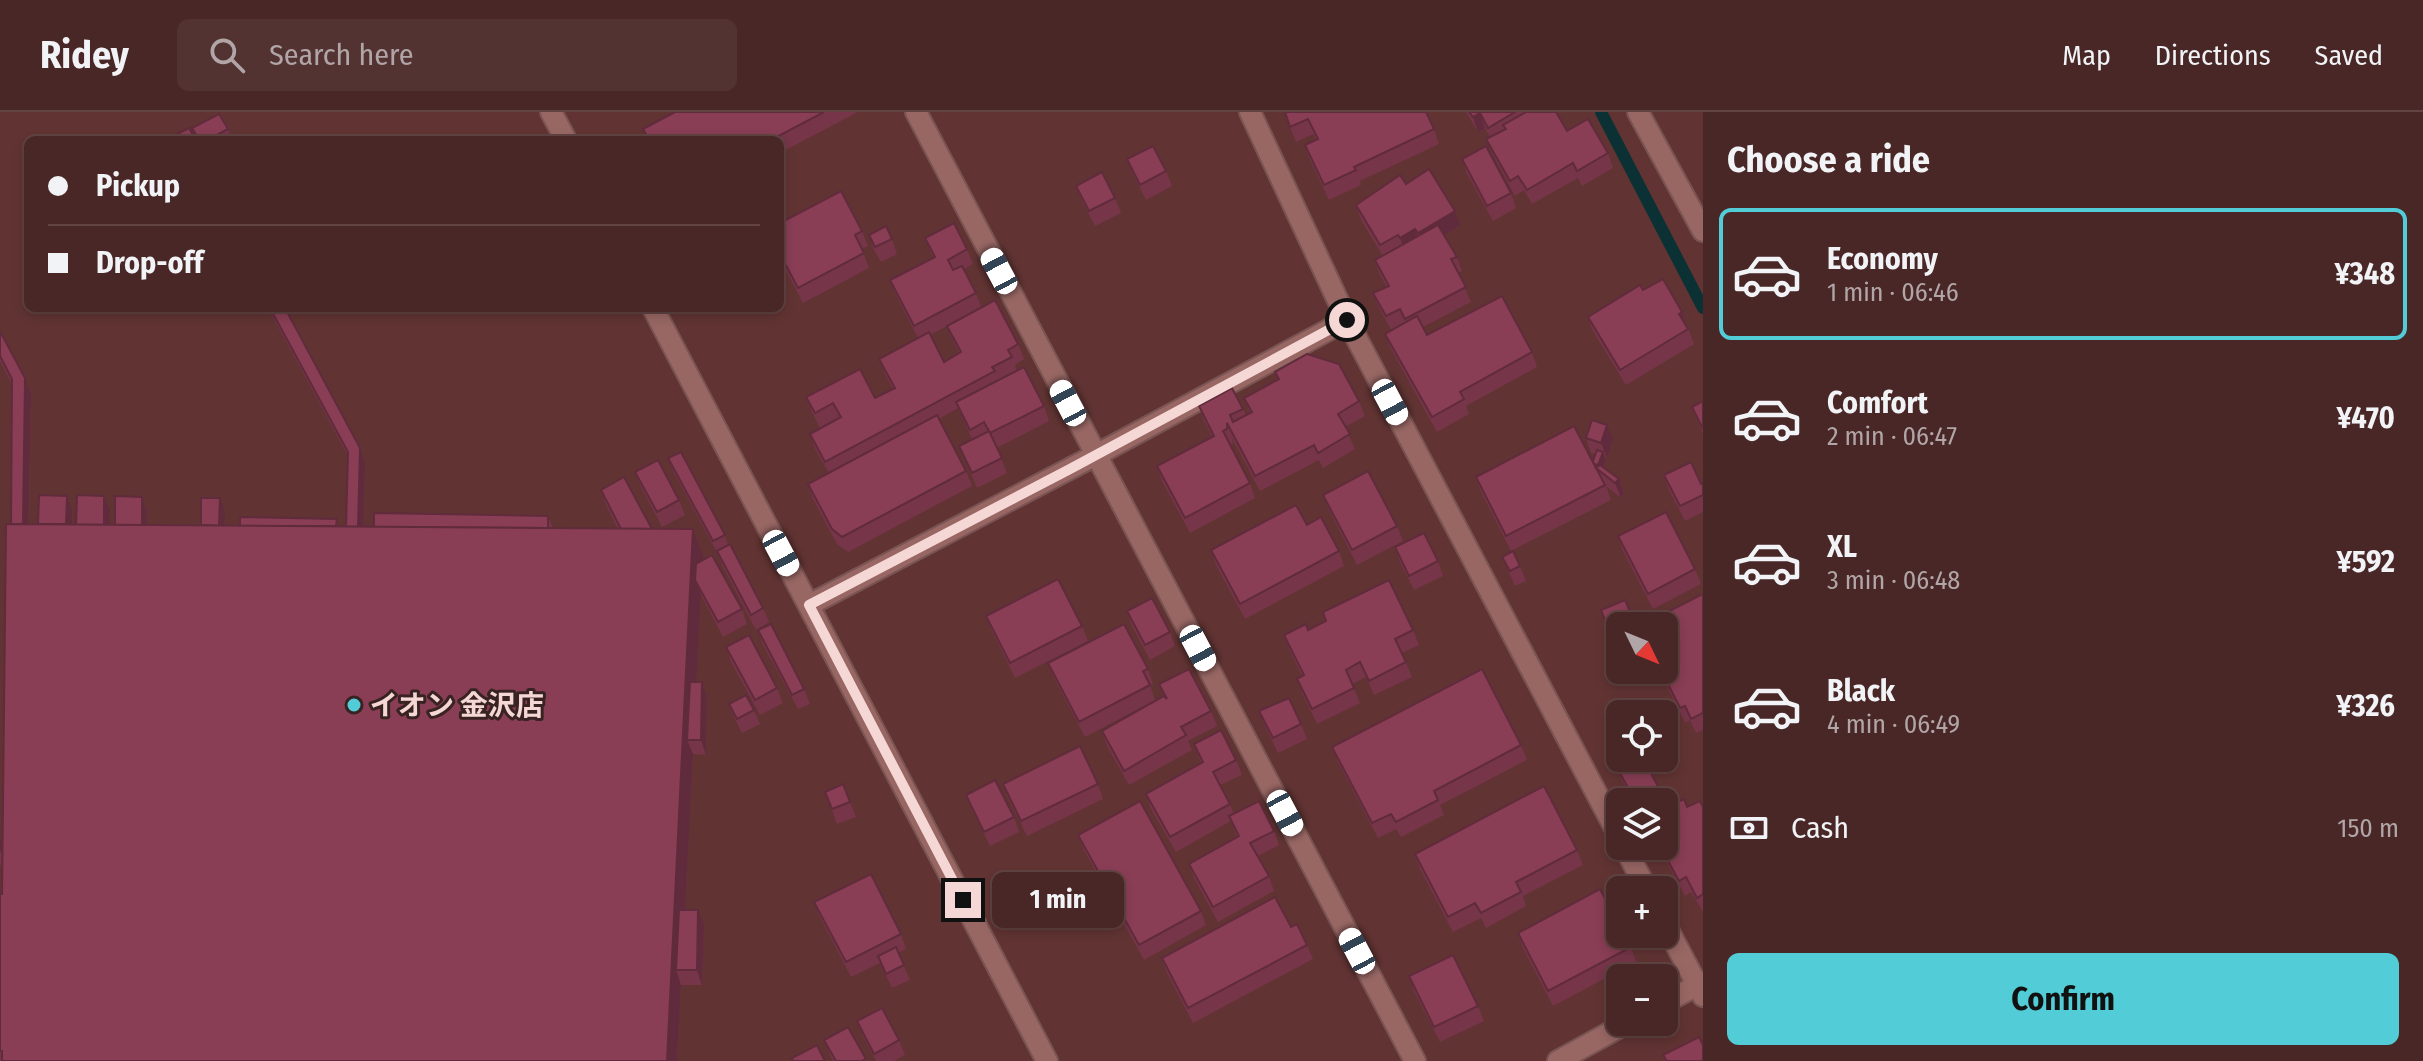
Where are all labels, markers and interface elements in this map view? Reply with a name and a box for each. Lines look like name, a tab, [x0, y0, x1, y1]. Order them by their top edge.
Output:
search box	[177, 19, 737, 91]
text: Ridey	[40, 32, 129, 78]
icon: search	[205, 33, 249, 77]
text: Search here	[269, 37, 414, 73]
text: Map	[2062, 39, 2111, 72]
text: Directions	[2155, 39, 2271, 72]
text: Saved	[2315, 39, 2383, 72]
text: Choose a ride	[1727, 138, 1930, 182]
text: Pickup	[96, 168, 180, 204]
icon: car	[1731, 238, 1803, 310]
text: Economy	[1827, 241, 1938, 277]
car	[977, 244, 1021, 298]
text: Drop-off	[96, 245, 203, 281]
text: ¥348	[2334, 256, 2395, 292]
text: 1 min · 06:46	[1827, 277, 1959, 308]
route start	[1329, 302, 1365, 338]
car	[1368, 375, 1412, 429]
car	[1046, 376, 1090, 430]
icon: car	[1731, 382, 1803, 454]
text: Comfort	[1827, 385, 1928, 421]
text: ¥470	[2336, 400, 2395, 436]
text: 2 min · 06:47	[1827, 421, 1957, 452]
car	[759, 526, 803, 580]
icon: car	[1731, 526, 1803, 598]
text: XL	[1827, 529, 1857, 565]
text: ¥592	[2337, 544, 2395, 580]
text: 3 min · 06:48	[1827, 565, 1960, 596]
north arrow	[1606, 612, 1678, 684]
map controls	[1606, 612, 1678, 1036]
car	[1176, 621, 1220, 675]
icon: car	[1731, 670, 1803, 742]
text: Black	[1827, 673, 1895, 709]
text: ¥326	[2336, 688, 2395, 724]
place label: イオン 金沢店	[370, 689, 544, 722]
marker: イオン 金沢店	[345, 696, 363, 714]
button: locate	[1606, 700, 1678, 772]
text: 4 min · 06:49	[1827, 709, 1960, 740]
car	[1263, 786, 1307, 840]
button: layers	[1606, 788, 1678, 860]
icon: cash	[1727, 806, 1771, 850]
text: Cash	[1791, 810, 1849, 846]
text: 150 m	[2337, 813, 2399, 844]
callout: 1 min	[991, 872, 1123, 928]
button: +	[1606, 876, 1678, 948]
route end	[945, 882, 981, 918]
text: 1 min	[1030, 884, 1086, 915]
car	[1335, 924, 1379, 978]
button: Confirm	[1727, 953, 2399, 1045]
button: −	[1606, 964, 1678, 1036]

